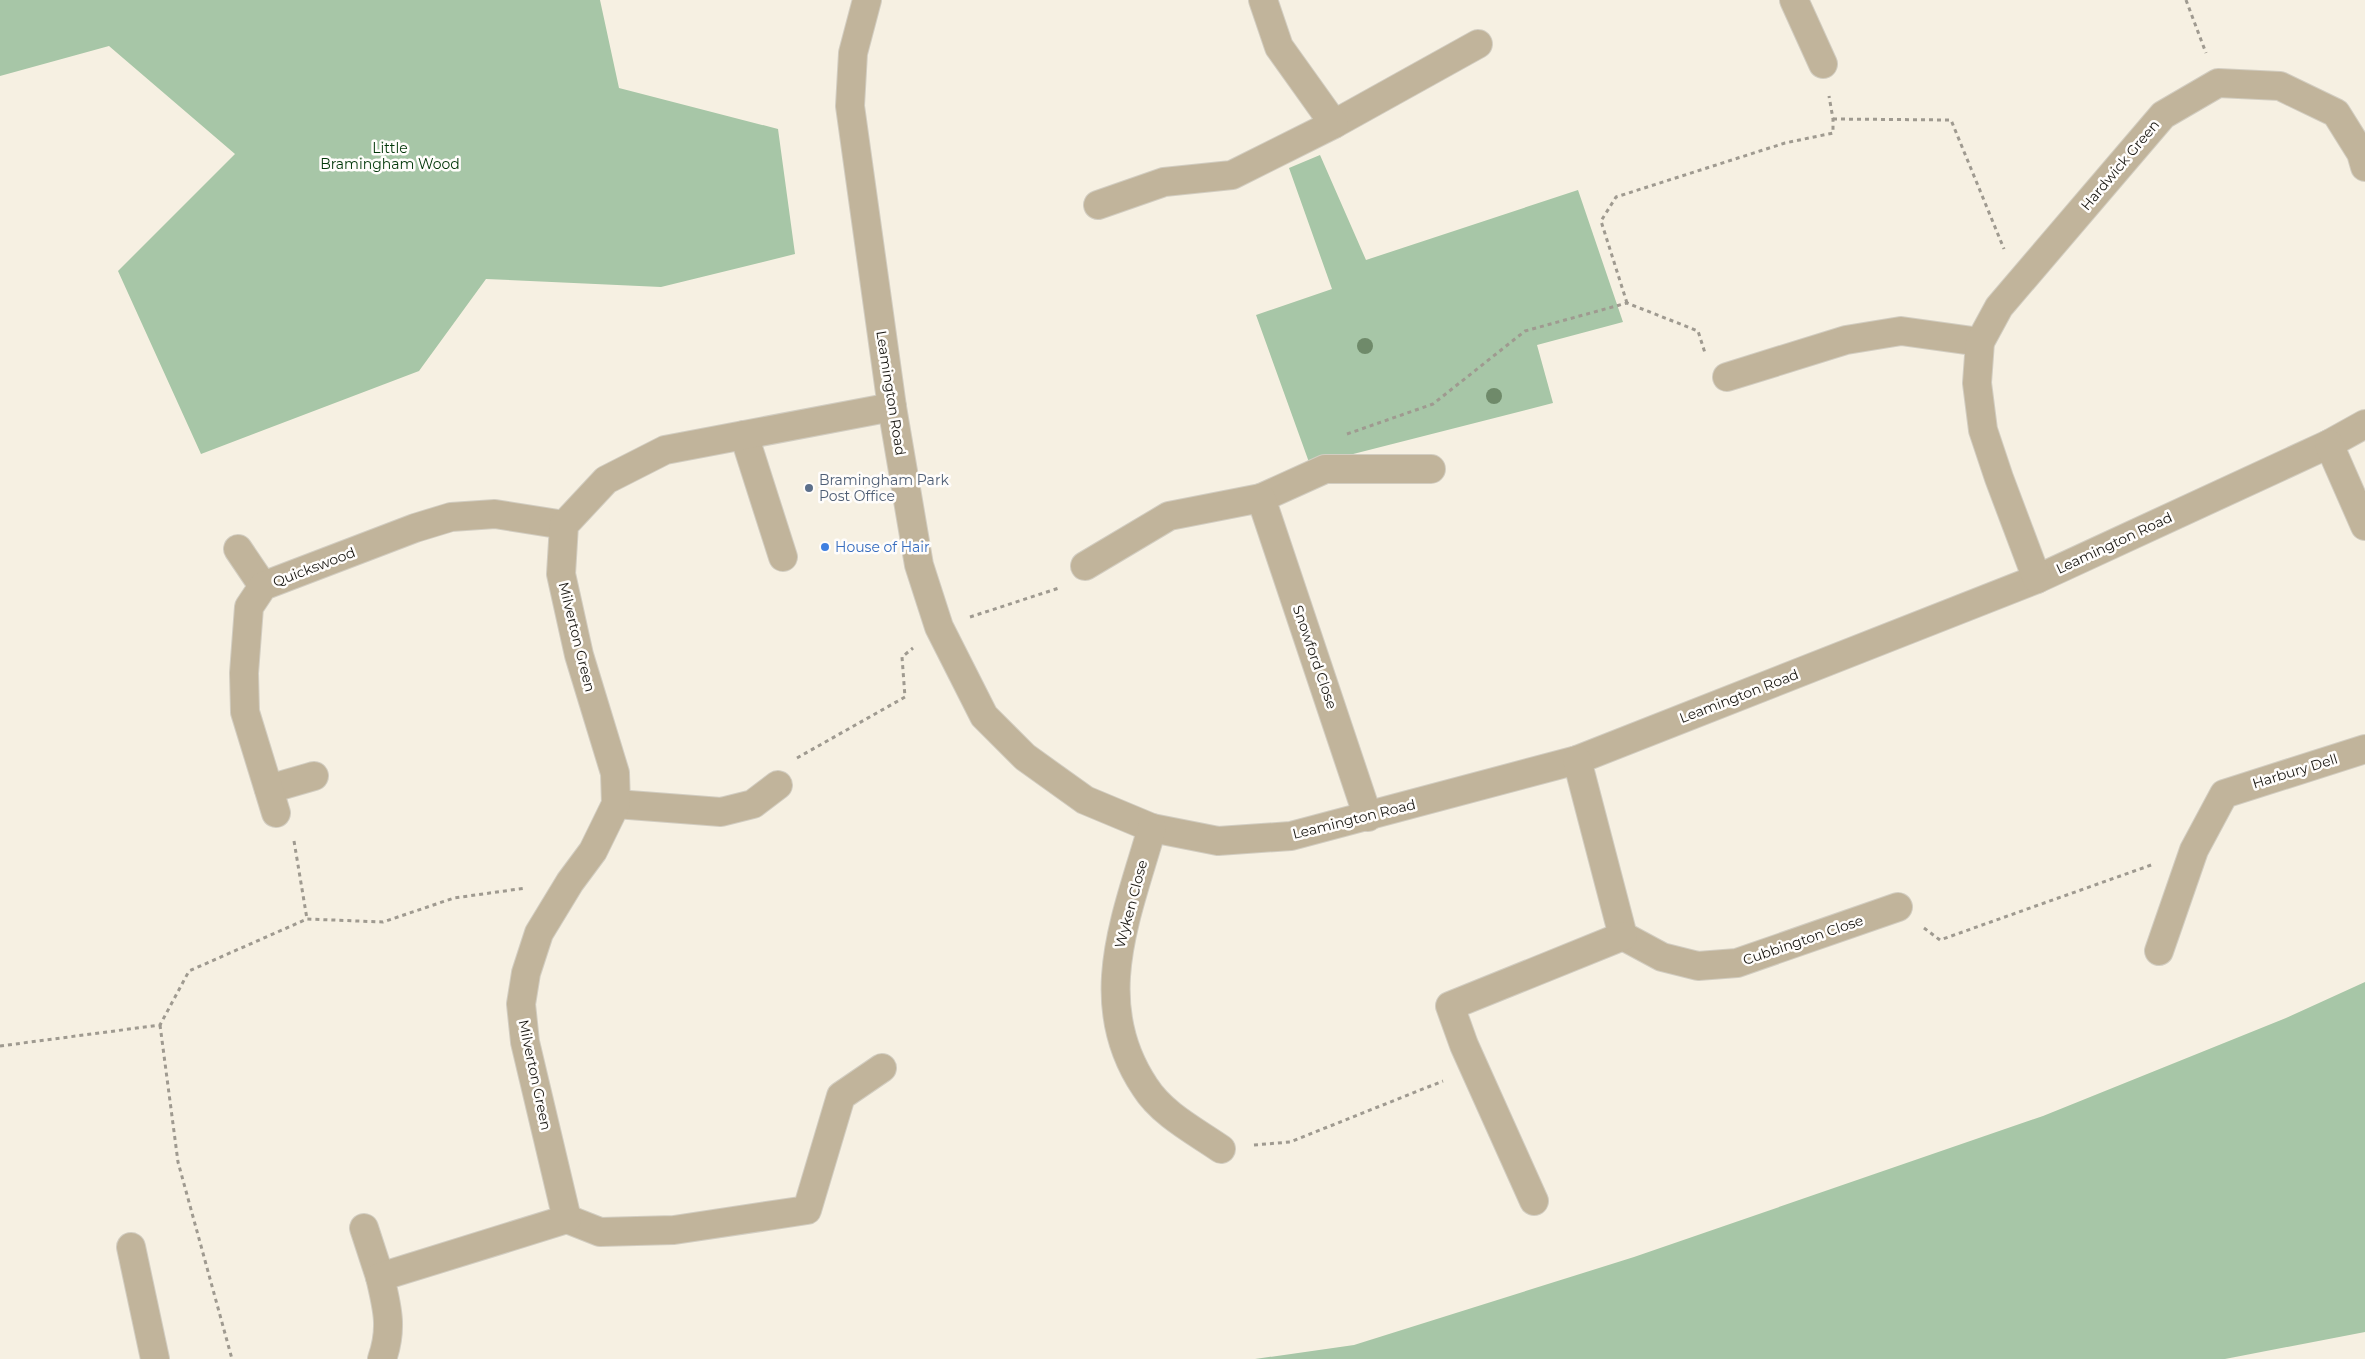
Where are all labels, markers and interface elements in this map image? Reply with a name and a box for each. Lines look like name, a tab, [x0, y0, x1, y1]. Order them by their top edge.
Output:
street label: Hardwick Green	[2077, 116, 2163, 214]
park label: Little Bramingham Wood	[320, 139, 460, 173]
street label: Leamington Road	[872, 329, 910, 457]
place label: Bramingham Park Post Office	[819, 471, 949, 505]
marker: Bramingham Park Post Office	[803, 482, 815, 494]
street label: Leamington Road	[2053, 508, 2175, 578]
place label: House of Hair	[835, 538, 930, 556]
marker: House of Hair	[819, 541, 831, 553]
street label: Quickswood	[270, 543, 358, 591]
street label: Milverton Green	[555, 580, 599, 694]
street label: Snowford Close	[1289, 603, 1341, 711]
street label: Leamington Road	[1677, 665, 1801, 727]
street label: Harbury Dell	[2250, 749, 2340, 793]
street label: Leamington Road	[1291, 795, 1417, 843]
street label: Wyken Close	[1111, 858, 1151, 950]
street label: Cubbington Close	[1741, 911, 1865, 969]
street label: Milverton Green	[514, 1018, 556, 1132]

